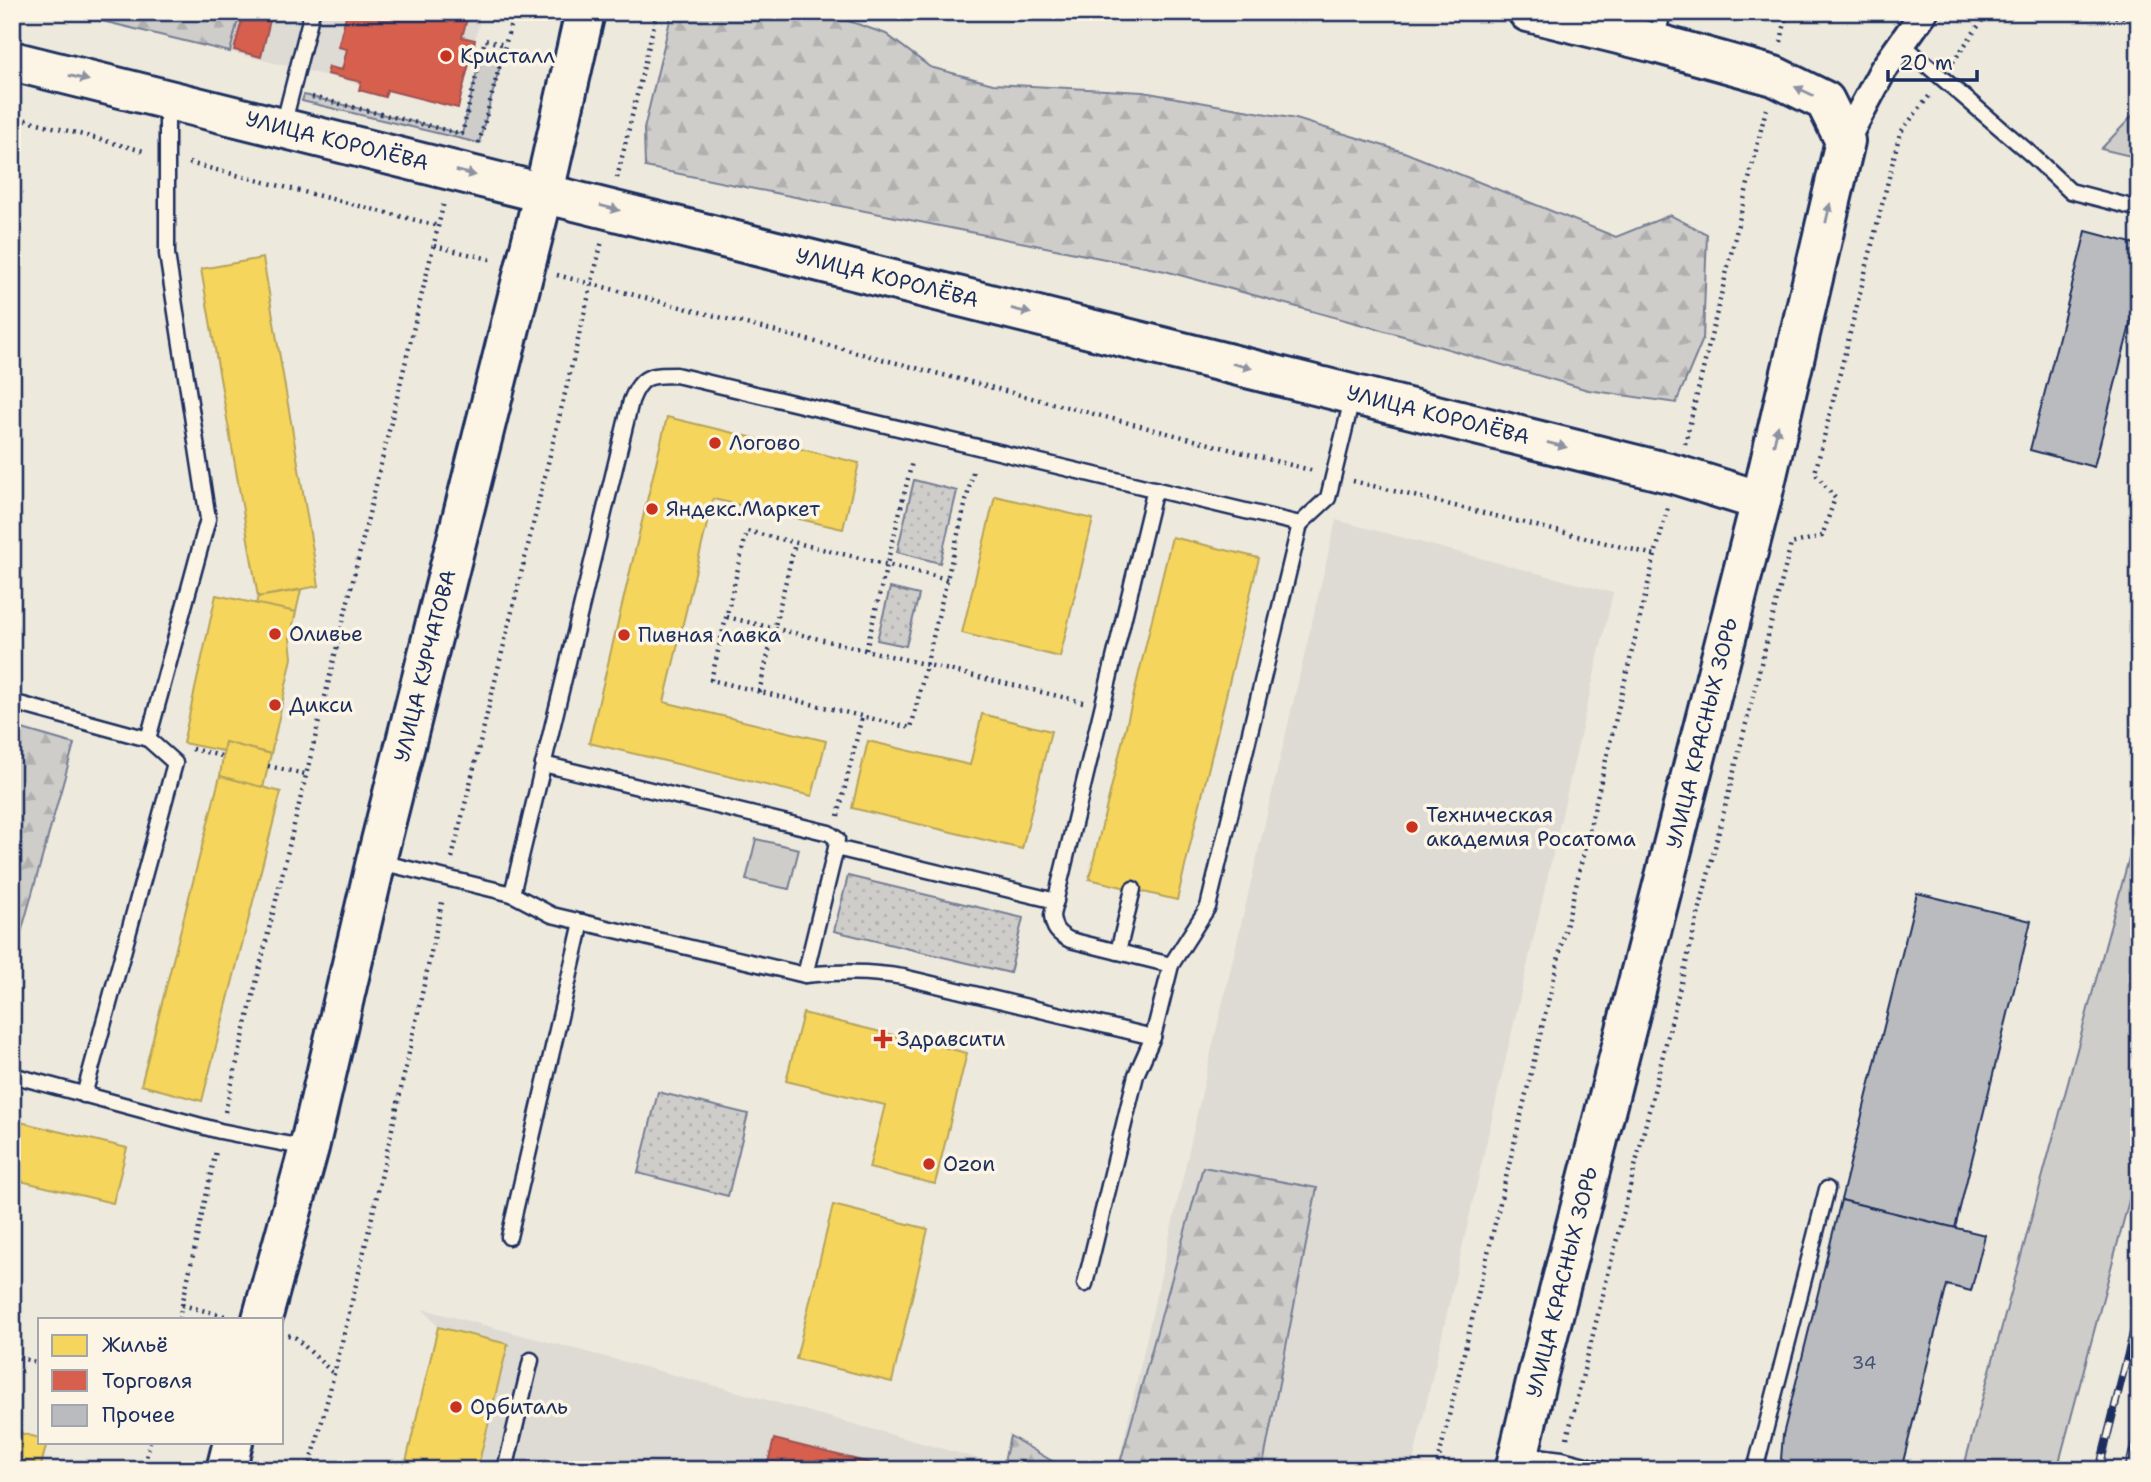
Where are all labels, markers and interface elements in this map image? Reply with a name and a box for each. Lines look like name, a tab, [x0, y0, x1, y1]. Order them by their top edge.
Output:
scale bar	[1888, 38, 1978, 82]
place label: Кристалл	[460, 42, 555, 70]
marker: Кристалл	[438, 48, 454, 64]
text: 20 m	[1899, 49, 1953, 77]
one-way arrow	[68, 73, 90, 84]
one-way arrow	[1794, 85, 1814, 96]
street label: УЛИЦА КОРОЛЁВА	[243, 105, 431, 177]
one-way arrow	[455, 168, 477, 179]
one-way arrow	[1823, 202, 1834, 224]
one-way arrow	[599, 203, 621, 214]
street label: УЛИЦА КОРОЛЁВА	[793, 242, 981, 314]
one-way arrow	[1010, 306, 1032, 317]
one-way arrow	[1231, 361, 1253, 372]
street label: УЛИЦА КОРОЛЁВА	[1344, 379, 1532, 451]
one-way arrow	[1771, 424, 1782, 446]
place label: Логово	[729, 429, 800, 457]
marker: Логово	[707, 435, 723, 451]
one-way arrow	[1547, 440, 1569, 451]
place label: Яндекс.Маркет	[666, 495, 820, 523]
marker: Яндекс.Маркет	[644, 501, 660, 517]
street label: УЛИЦА КУРЧАТОВА	[388, 567, 462, 765]
street label: УЛИЦА КРАСНЫХ ЗОРЬ	[1660, 615, 1744, 851]
place label: Оливье	[289, 620, 363, 648]
place label: Пивная лавка	[638, 621, 781, 649]
marker: Оливье	[267, 626, 283, 642]
marker: Пивная лавка	[616, 627, 632, 643]
place label: Дикси	[289, 691, 353, 719]
marker: Дикси	[267, 697, 283, 713]
place label: Техническая академия Росатома	[1426, 801, 1636, 853]
marker: Техническая академия Росатома	[1404, 819, 1420, 835]
place label: Здравсити	[897, 1025, 1006, 1053]
marker: Здравсити	[875, 1031, 891, 1047]
place label: Ozon	[943, 1150, 995, 1178]
marker: Ozon	[921, 1156, 937, 1172]
street label: УЛИЦА КРАСНЫХ ЗОРЬ	[1520, 1164, 1604, 1400]
legend	[38, 1318, 284, 1444]
text: Жильё	[102, 1331, 168, 1359]
house number: 34	[1852, 1351, 1876, 1375]
text: Торговля	[102, 1367, 192, 1395]
place label: Орбиталь	[470, 1393, 568, 1421]
marker: Орбиталь	[448, 1399, 464, 1415]
text: Прочее	[102, 1401, 175, 1429]

